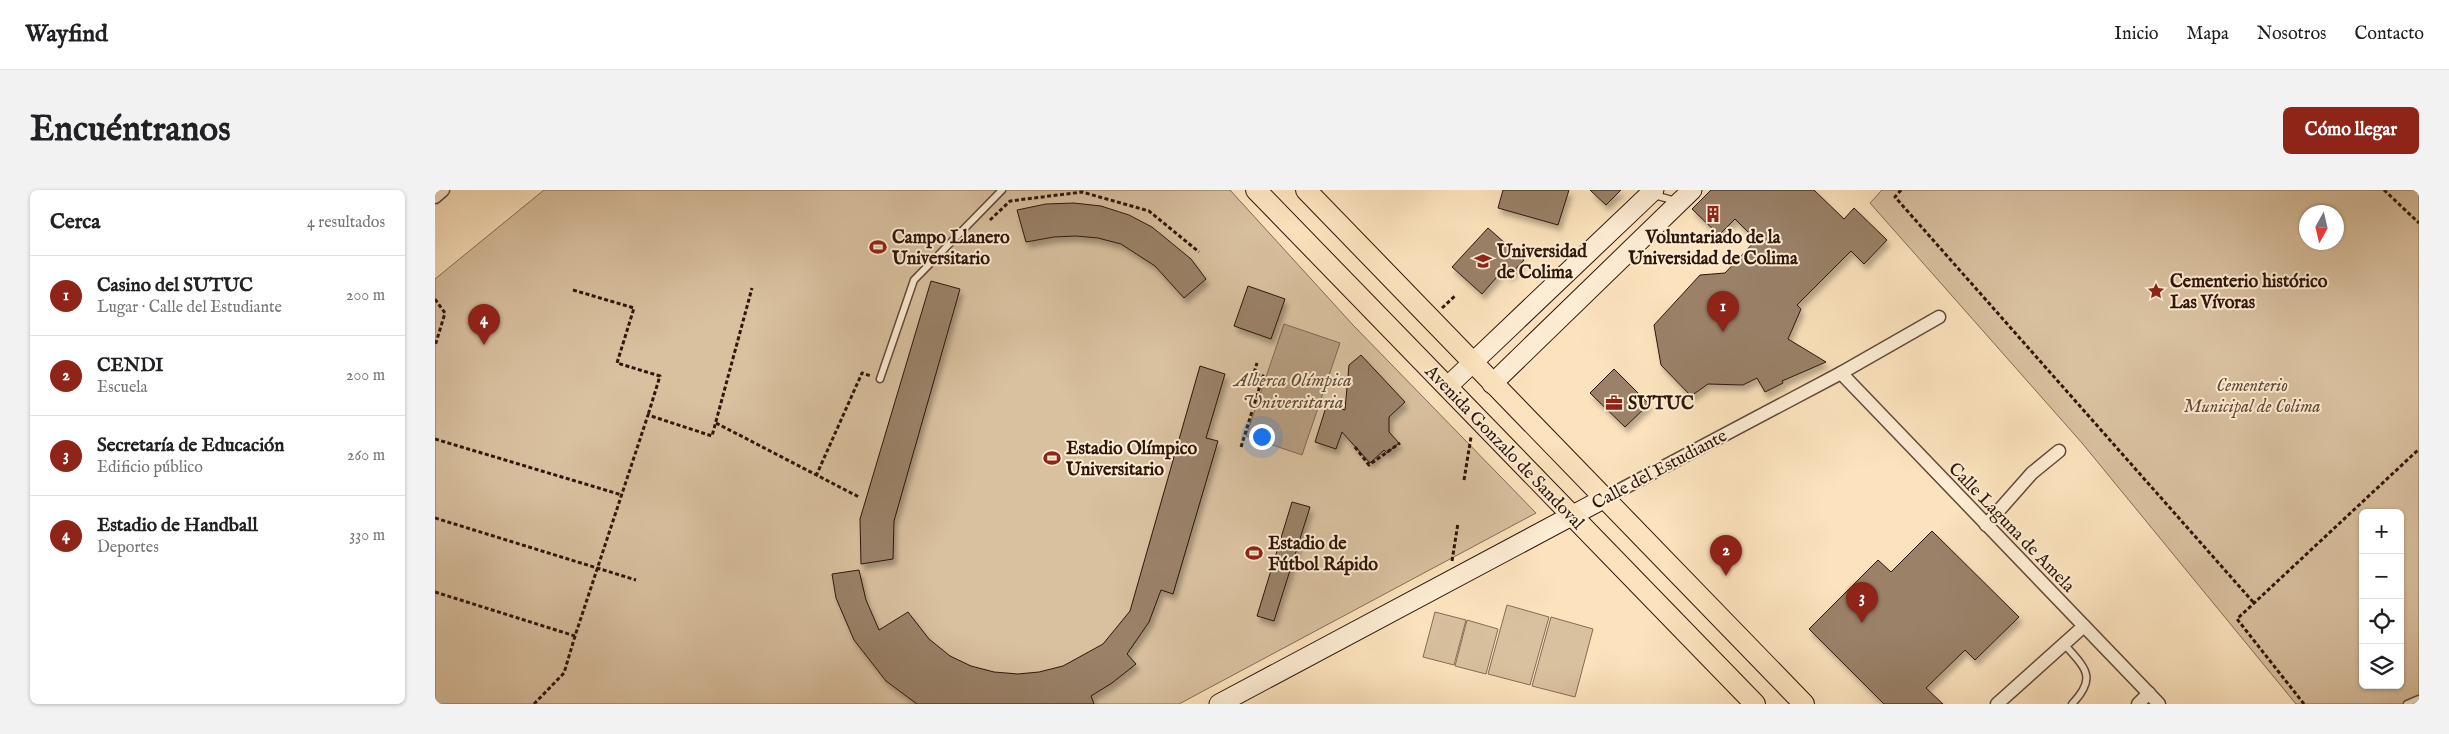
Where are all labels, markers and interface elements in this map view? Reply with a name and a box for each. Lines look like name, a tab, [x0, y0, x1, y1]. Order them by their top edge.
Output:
text: Wayfind	[25, 19, 108, 50]
text: Inicio	[2114, 23, 2159, 46]
text: Mapa	[2187, 23, 2229, 46]
text: Nosotros	[2257, 23, 2326, 46]
text: Contacto	[2354, 23, 2424, 46]
button: Cómo llegar	[2283, 107, 2419, 154]
text: Encuéntranos	[30, 108, 230, 153]
building icon: Voluntariado de la Universidad de Colima	[1703, 204, 1723, 224]
north arrow	[2299, 205, 2344, 250]
text: Cerca	[50, 209, 100, 236]
text: 4 resultados	[307, 213, 385, 233]
place label: Campo Llanero Universitario	[891, 227, 1010, 271]
place label: Voluntariado de la Universidad de Colima	[1627, 227, 1799, 271]
sports icon: Campo Llanero Universitario	[868, 237, 888, 257]
place label: Universidad de Colima	[1496, 241, 1587, 285]
school or university icon: Universidad de Colima	[1473, 251, 1493, 271]
place label: Cementerio histórico Las Vívoras	[2170, 271, 2328, 315]
text: Casino del SUTUC	[97, 274, 253, 298]
place icon: Cementerio histórico Las Vívoras	[2146, 281, 2166, 301]
text: 1	[63, 286, 69, 306]
text: 200 m	[346, 286, 385, 306]
pin: 1	[1707, 291, 1739, 332]
text: Lugar · Calle del Estudiante	[97, 298, 282, 318]
pin: 4	[468, 304, 500, 345]
text: CENDI	[97, 354, 163, 378]
street label: Avenida Gonzalo de Sandoval	[1419, 360, 1589, 535]
text: 2	[62, 366, 70, 386]
text: 200 m	[346, 366, 385, 386]
water label: Alberca Olímpica Universitaria	[1232, 369, 1352, 415]
park label: Cementerio Municipal de Colima	[2183, 375, 2321, 419]
text: Escuela	[97, 378, 148, 398]
office icon: SUTUC	[1604, 393, 1624, 413]
place label: SUTUC	[1628, 393, 1694, 416]
your location	[1249, 424, 1275, 450]
street label: Calle del Estudiante	[1588, 425, 1731, 516]
text: Secretaría de Educación	[97, 434, 284, 458]
place label: Estadio Olímpico Universitario	[1065, 438, 1197, 482]
text: 3	[63, 446, 69, 466]
text: 260 m	[347, 446, 385, 466]
sports icon: Estadio Olímpico Universitario	[1042, 448, 1062, 468]
text: Edificio público	[97, 458, 203, 478]
street label: Calle Laguna de Amela	[1943, 458, 2079, 598]
map controls	[2359, 509, 2404, 689]
button: +	[2359, 509, 2404, 554]
text: Estadio de Handball	[97, 514, 258, 538]
text: 4	[62, 526, 70, 546]
text: 330 m	[349, 526, 385, 546]
place label: Estadio de Fútbol Rápido	[1268, 533, 1378, 577]
pin: 2	[1710, 535, 1742, 576]
text: Deportes	[97, 538, 159, 558]
sports icon: Estadio de Fútbol Rápido	[1244, 543, 1264, 563]
button: −	[2359, 554, 2404, 599]
pin: 3	[1846, 582, 1878, 623]
button: locate	[2359, 599, 2404, 644]
button: layers	[2359, 644, 2404, 689]

